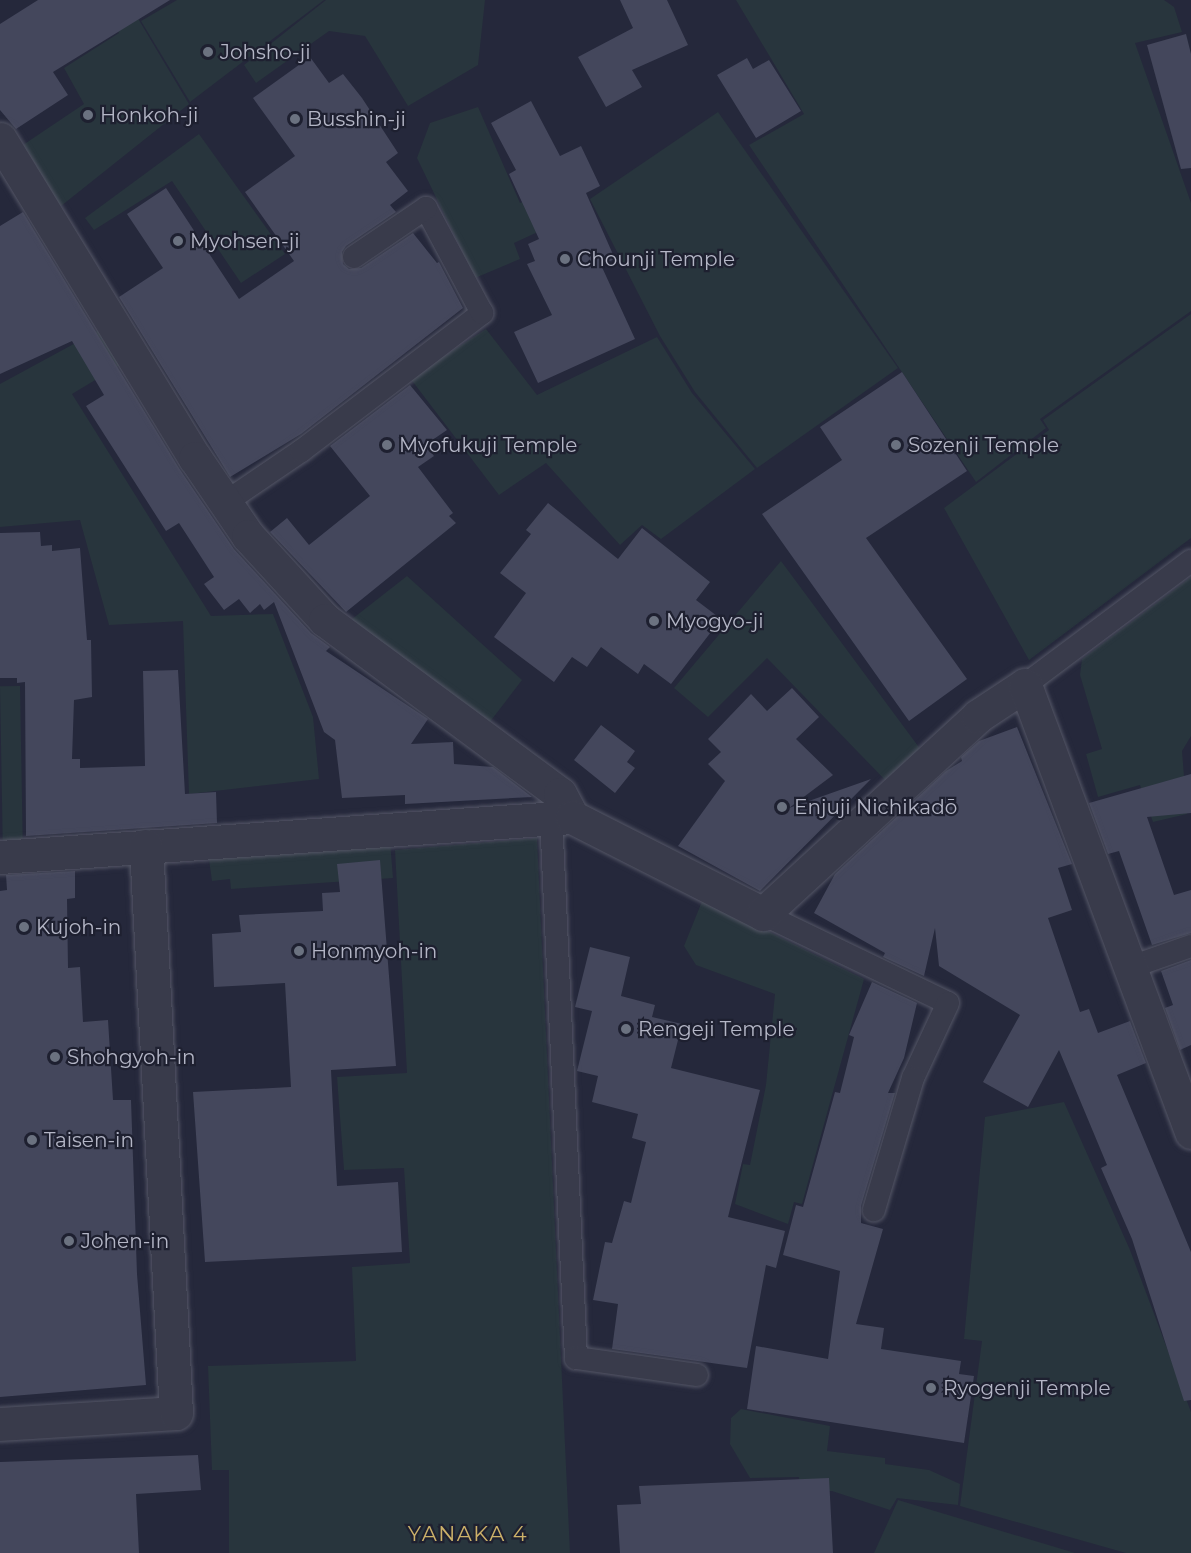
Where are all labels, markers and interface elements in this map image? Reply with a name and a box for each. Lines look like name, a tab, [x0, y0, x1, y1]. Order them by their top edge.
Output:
place label: Johsho-ji	[220, 40, 311, 64]
marker: Johsho-ji	[201, 45, 215, 59]
place label: Honkoh-ji	[100, 103, 198, 127]
place label: Busshin-ji	[307, 107, 406, 131]
marker: Honkoh-ji	[81, 108, 95, 122]
marker: Busshin-ji	[288, 112, 302, 126]
place label: Myohsen-ji	[190, 229, 300, 253]
marker: Myohsen-ji	[171, 234, 185, 248]
place label: Chounji Temple	[577, 247, 735, 271]
marker: Chounji Temple	[558, 252, 572, 266]
place label: Myofukuji Temple	[399, 433, 577, 457]
place label: Sozenji Temple	[908, 433, 1059, 457]
marker: Myofukuji Temple	[380, 438, 394, 452]
marker: Sozenji Temple	[889, 438, 903, 452]
place label: Myogyo-ji	[666, 609, 764, 633]
marker: Myogyo-ji	[647, 614, 661, 628]
place label: Enjuji Nichikadō	[794, 795, 957, 819]
marker: Enjuji Nichikadō	[775, 800, 789, 814]
place label: Kujoh-in	[36, 915, 121, 939]
marker: Kujoh-in	[17, 920, 31, 934]
place label: Honmyoh-in	[311, 939, 437, 963]
marker: Honmyoh-in	[292, 944, 306, 958]
place label: Rengeji Temple	[638, 1017, 794, 1041]
marker: Rengeji Temple	[619, 1022, 633, 1036]
place label: Shohgyoh-in	[67, 1045, 196, 1069]
marker: Shohgyoh-in	[48, 1050, 62, 1064]
place label: Taisen-in	[44, 1128, 134, 1152]
marker: Taisen-in	[25, 1133, 39, 1147]
place label: Johen-in	[81, 1229, 169, 1253]
marker: Johen-in	[62, 1234, 76, 1248]
place label: Ryogenji Temple	[943, 1376, 1111, 1400]
marker: Ryogenji Temple	[924, 1381, 938, 1395]
district label: YANAKA 4	[408, 1521, 528, 1547]

